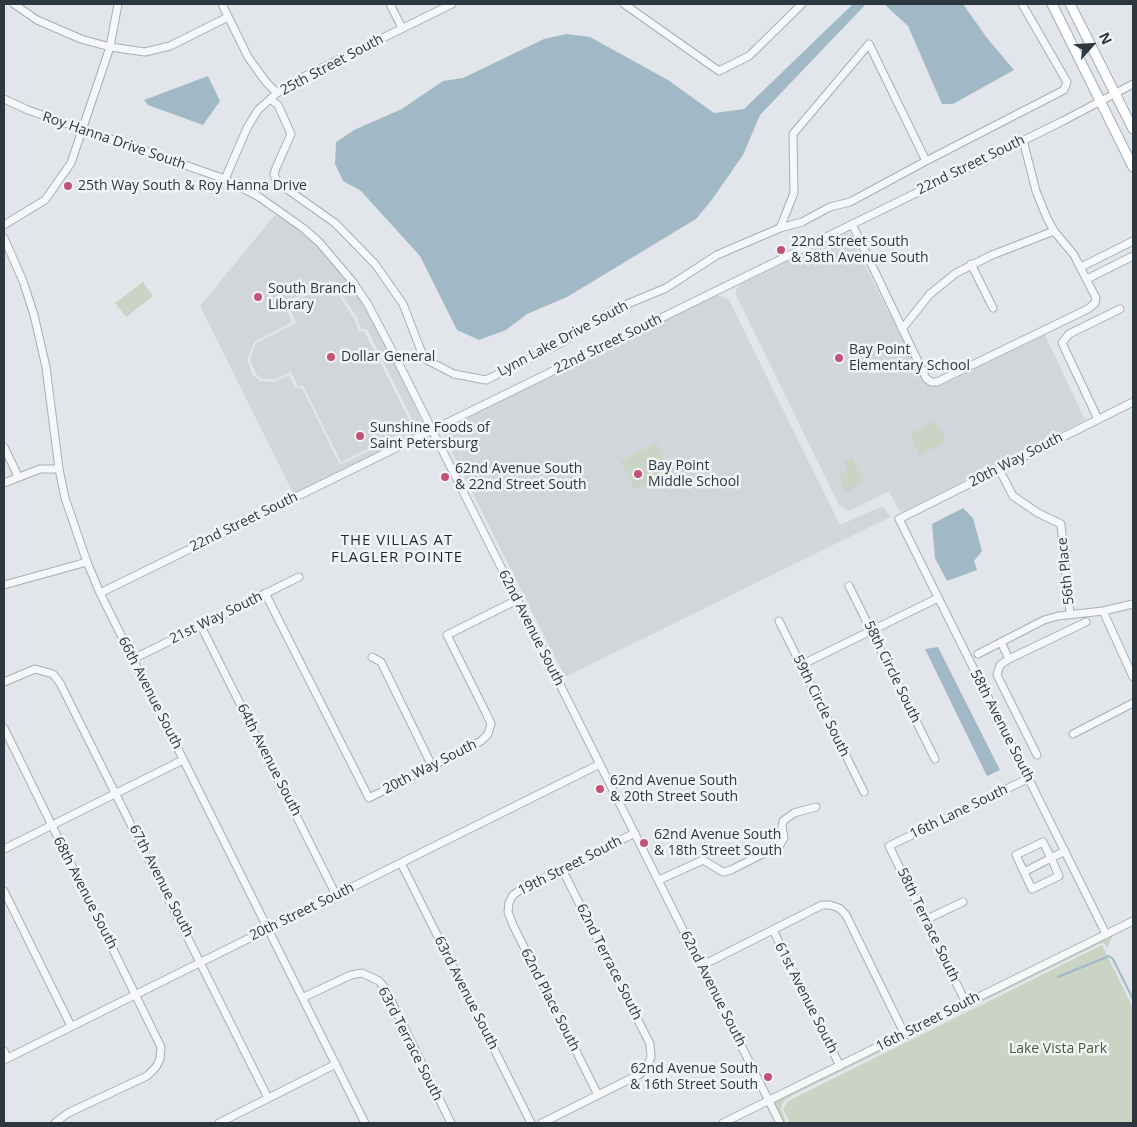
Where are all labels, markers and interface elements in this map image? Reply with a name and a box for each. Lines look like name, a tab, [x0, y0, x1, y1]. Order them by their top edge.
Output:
north arrow	[1067, 20, 1117, 70]
text: N	[1095, 29, 1117, 47]
street label: 25th Street South	[278, 31, 386, 99]
street label: Roy Hanna Drive South	[40, 109, 188, 173]
street label: 22nd Street South	[914, 132, 1028, 198]
place label: 25th Way South & Roy Hanna Drive	[78, 178, 307, 194]
marker: 25th Way South & Roy Hanna Drive	[62, 180, 74, 192]
place label: 22nd Street South & 58th Avenue South	[791, 234, 929, 266]
marker: 22nd Street South & 58th Avenue South	[775, 244, 787, 256]
place label: South Branch Library	[268, 281, 356, 314]
marker: South Branch Library	[252, 291, 264, 303]
street label: Lynn Lake Drive South	[495, 297, 631, 381]
street label: 22nd Street South	[551, 311, 665, 377]
place label: Bay Point Elementary School	[849, 342, 970, 374]
place label: Dollar General	[341, 349, 435, 365]
marker: Dollar General	[325, 351, 337, 363]
marker: Bay Point Elementary School	[833, 352, 845, 364]
place label: Sunshine Foods of Saint Petersburg	[370, 420, 490, 452]
street label: 20th Way South	[966, 429, 1066, 491]
marker: Sunshine Foods of Saint Petersburg	[354, 430, 366, 442]
place label: Bay Point Middle School	[648, 458, 740, 491]
place label: 62nd Avenue South & 22nd Street South	[455, 461, 587, 494]
marker: Bay Point Middle School	[632, 468, 644, 480]
marker: 62nd Avenue South & 22nd Street South	[439, 471, 451, 483]
street label: 22nd Street South	[187, 489, 301, 555]
district label: THE VILLAS AT FLAGLER POINTE	[329, 532, 465, 567]
street label: 56th Place	[1054, 537, 1078, 605]
street label: 62nd Avenue South	[495, 567, 567, 689]
street label: 21st Way South	[167, 588, 265, 648]
street label: 58th Circle South	[860, 618, 924, 726]
street label: 66th Avenue South	[114, 634, 186, 752]
street label: 59th Circle South	[789, 652, 853, 760]
street label: 58th Avenue South	[966, 667, 1038, 785]
street label: 64th Avenue South	[233, 701, 305, 819]
street label: 20th Way South	[380, 736, 480, 798]
place label: 62nd Avenue South & 20th Street South	[610, 773, 738, 806]
street label: 16th Lane South	[907, 781, 1011, 843]
marker: 62nd Avenue South & 20th Street South	[594, 783, 606, 795]
street label: 67th Avenue South	[125, 822, 197, 940]
place label: 62nd Avenue South & 18th Street South	[654, 827, 782, 860]
street label: 19th Street South	[515, 833, 625, 899]
street label: 68th Avenue South	[49, 834, 121, 952]
marker: 62nd Avenue South & 18th Street South	[638, 837, 650, 849]
street label: 58th Terrace South	[893, 865, 963, 985]
street label: 20th Street South	[247, 879, 357, 945]
street label: 62nd Terrace South	[572, 901, 646, 1023]
street label: 62nd Avenue South	[677, 928, 749, 1050]
street label: 63rd Avenue South	[430, 934, 502, 1052]
street label: 61st Avenue South	[771, 940, 841, 1056]
street label: 62nd Place South	[517, 946, 583, 1054]
street label: 63rd Terrace South	[374, 984, 446, 1104]
street label: 16th Street South	[873, 989, 983, 1055]
park label: Lake Vista Park	[1009, 1041, 1107, 1057]
place label: 62nd Avenue South & 16th Street South	[630, 1061, 758, 1094]
marker: 62nd Avenue South & 16th Street South	[762, 1071, 774, 1083]

